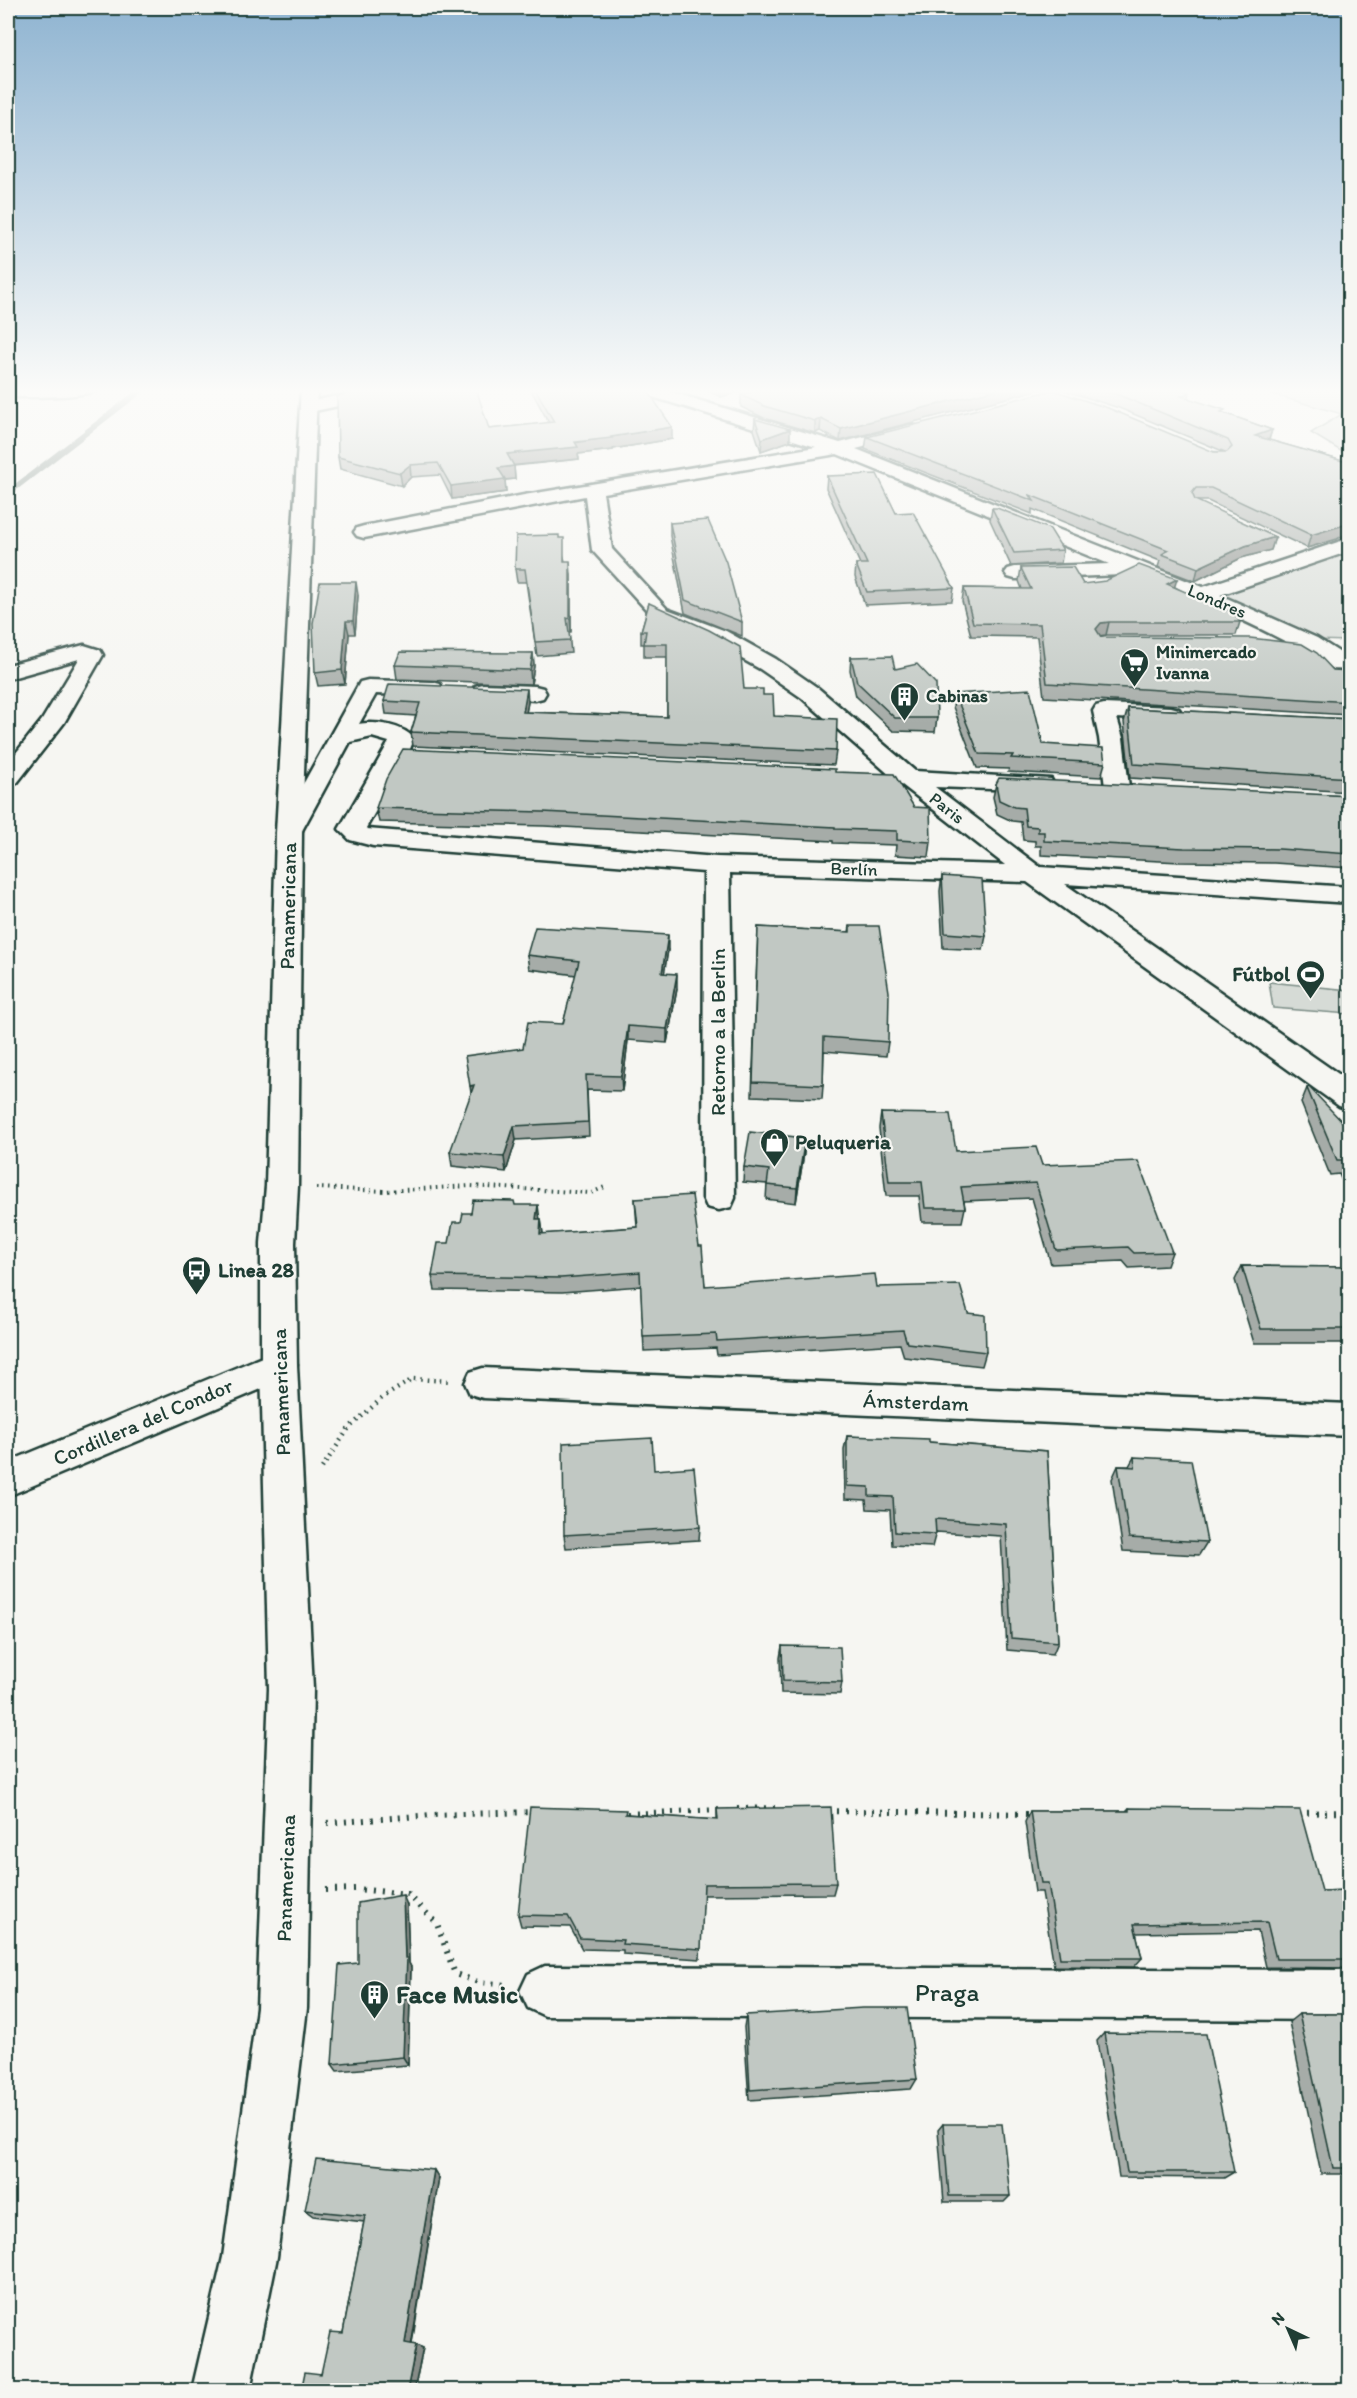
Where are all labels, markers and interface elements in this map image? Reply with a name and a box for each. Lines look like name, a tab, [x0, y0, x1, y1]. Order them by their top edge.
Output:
street label: Londres	[1184, 579, 1250, 623]
place label: Minimercado Ivanna	[1156, 641, 1256, 684]
supermarket icon: Minimercado Ivanna	[1119, 646, 1151, 688]
building icon: Cabinas	[889, 680, 921, 722]
place label: Cabinas	[926, 685, 988, 707]
street label: Paris	[925, 787, 969, 829]
street label: Panamericana	[274, 842, 301, 970]
street label: Berlín	[830, 857, 878, 881]
street label: Retorno a la Berlin	[705, 948, 730, 1116]
sports icon: Fútbol	[1295, 958, 1327, 1000]
place label: Fútbol	[1232, 961, 1291, 986]
shop icon: Peluqueria	[758, 1126, 790, 1168]
place label: Peluqueria	[795, 1129, 892, 1155]
bus stop icon: Linea 28	[181, 1254, 213, 1296]
place label: Linea 28	[218, 1257, 294, 1282]
street label: Panamericana	[266, 1328, 295, 1456]
street label: Cordillera del Condor	[49, 1372, 237, 1471]
street label: Ámsterdam	[863, 1387, 970, 1416]
street label: Panamericana	[271, 1814, 300, 1942]
street label: Praga	[915, 1976, 980, 2008]
building icon: Face Music	[359, 1978, 391, 2020]
place label: Face Music	[396, 1978, 518, 2010]
north arrow	[1258, 2299, 1318, 2359]
text: N	[1267, 2308, 1288, 2329]

